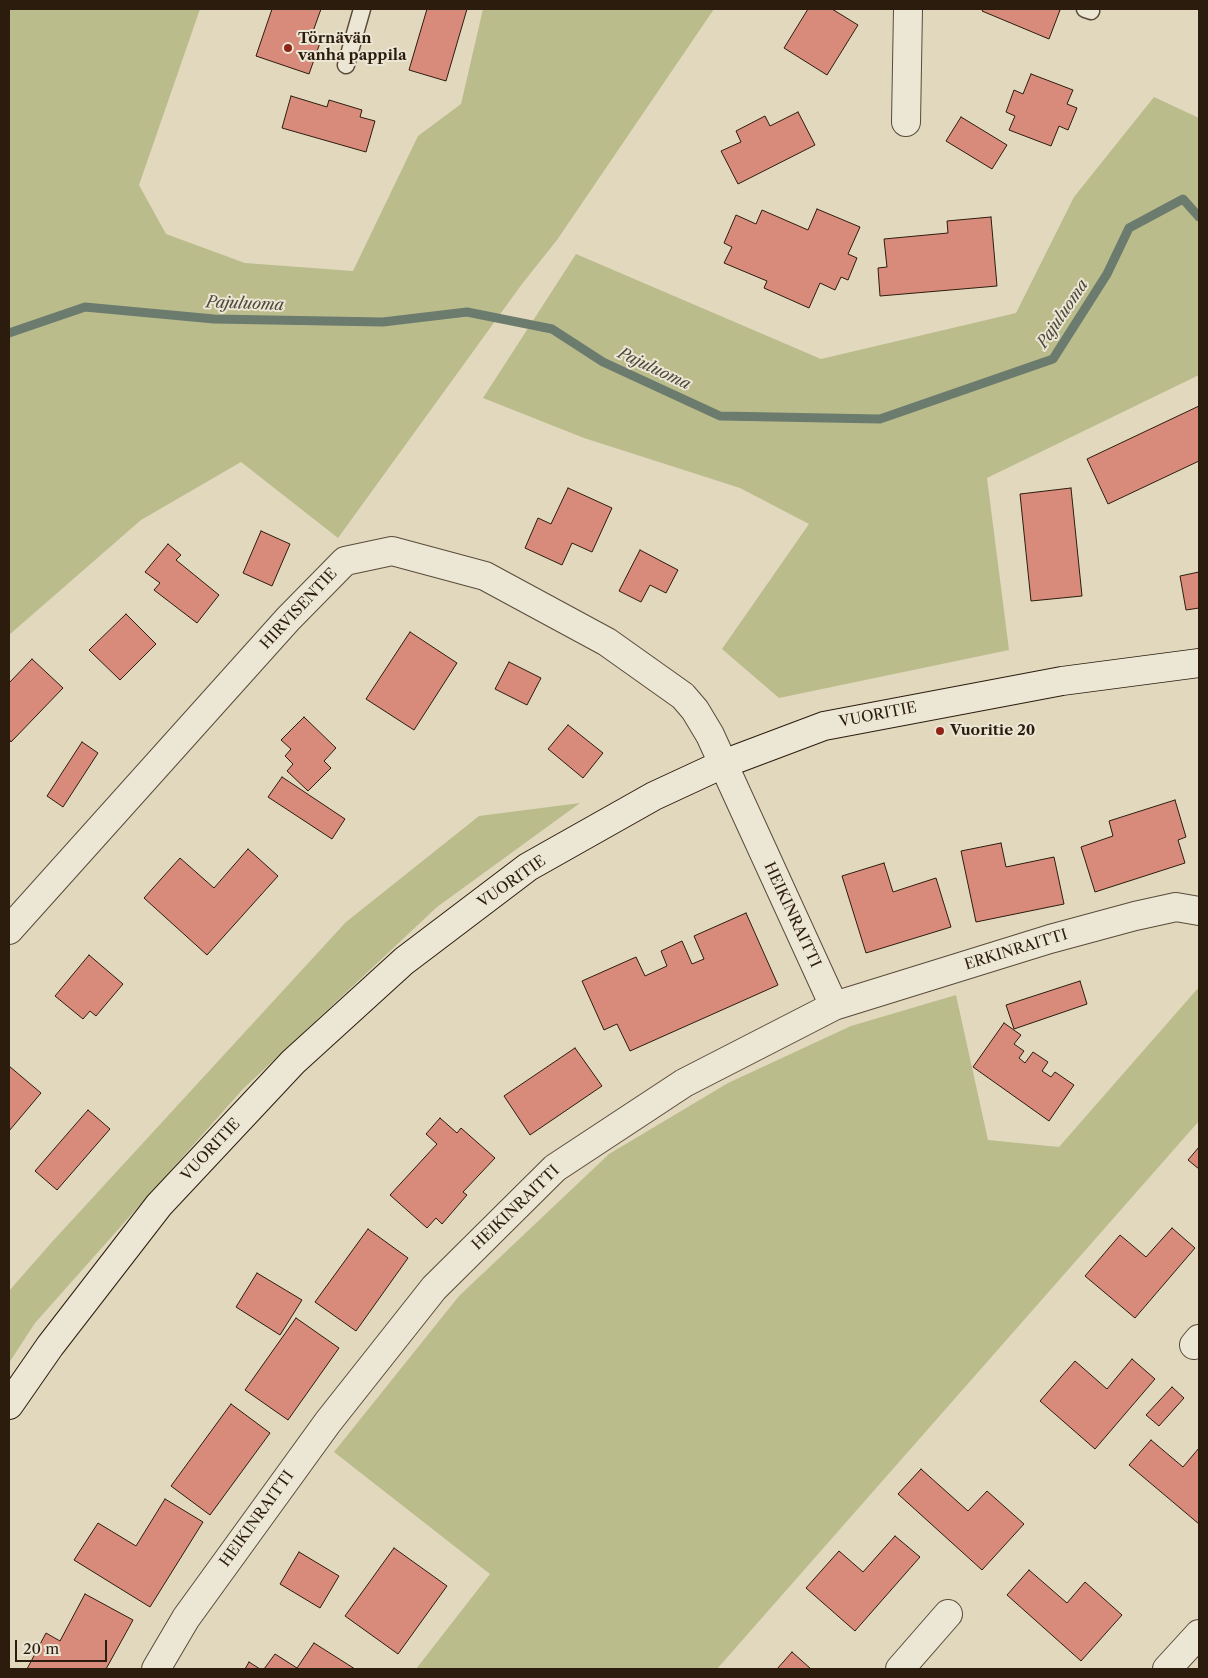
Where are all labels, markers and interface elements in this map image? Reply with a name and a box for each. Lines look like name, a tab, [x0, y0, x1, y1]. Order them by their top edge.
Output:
place label: Törnävän vanha pappila	[298, 30, 407, 65]
marker: Törnävän vanha pappila	[282, 42, 294, 54]
water label: Pajuluoma	[1033, 276, 1093, 352]
water label: Pajuluoma	[206, 293, 284, 315]
water label: Pajuluoma	[615, 344, 693, 394]
street label: HIRVISENTIE	[257, 565, 341, 653]
street label: VUORITIE	[838, 699, 918, 731]
place label: Vuoritie 20	[950, 722, 1035, 740]
marker: Vuoritie 20	[934, 725, 946, 737]
street label: VUORITIE	[475, 852, 549, 912]
street label: HEIKINRAITTI	[760, 859, 824, 971]
street label: ERKINRAITTI	[962, 926, 1070, 974]
street label: VUORITIE	[178, 1115, 244, 1185]
street label: HEIKINRAITTI	[469, 1162, 563, 1254]
street label: HEIKINRAITTI	[216, 1467, 298, 1571]
scale bar	[18, 1630, 110, 1662]
text: 20 m	[23, 1639, 59, 1658]

